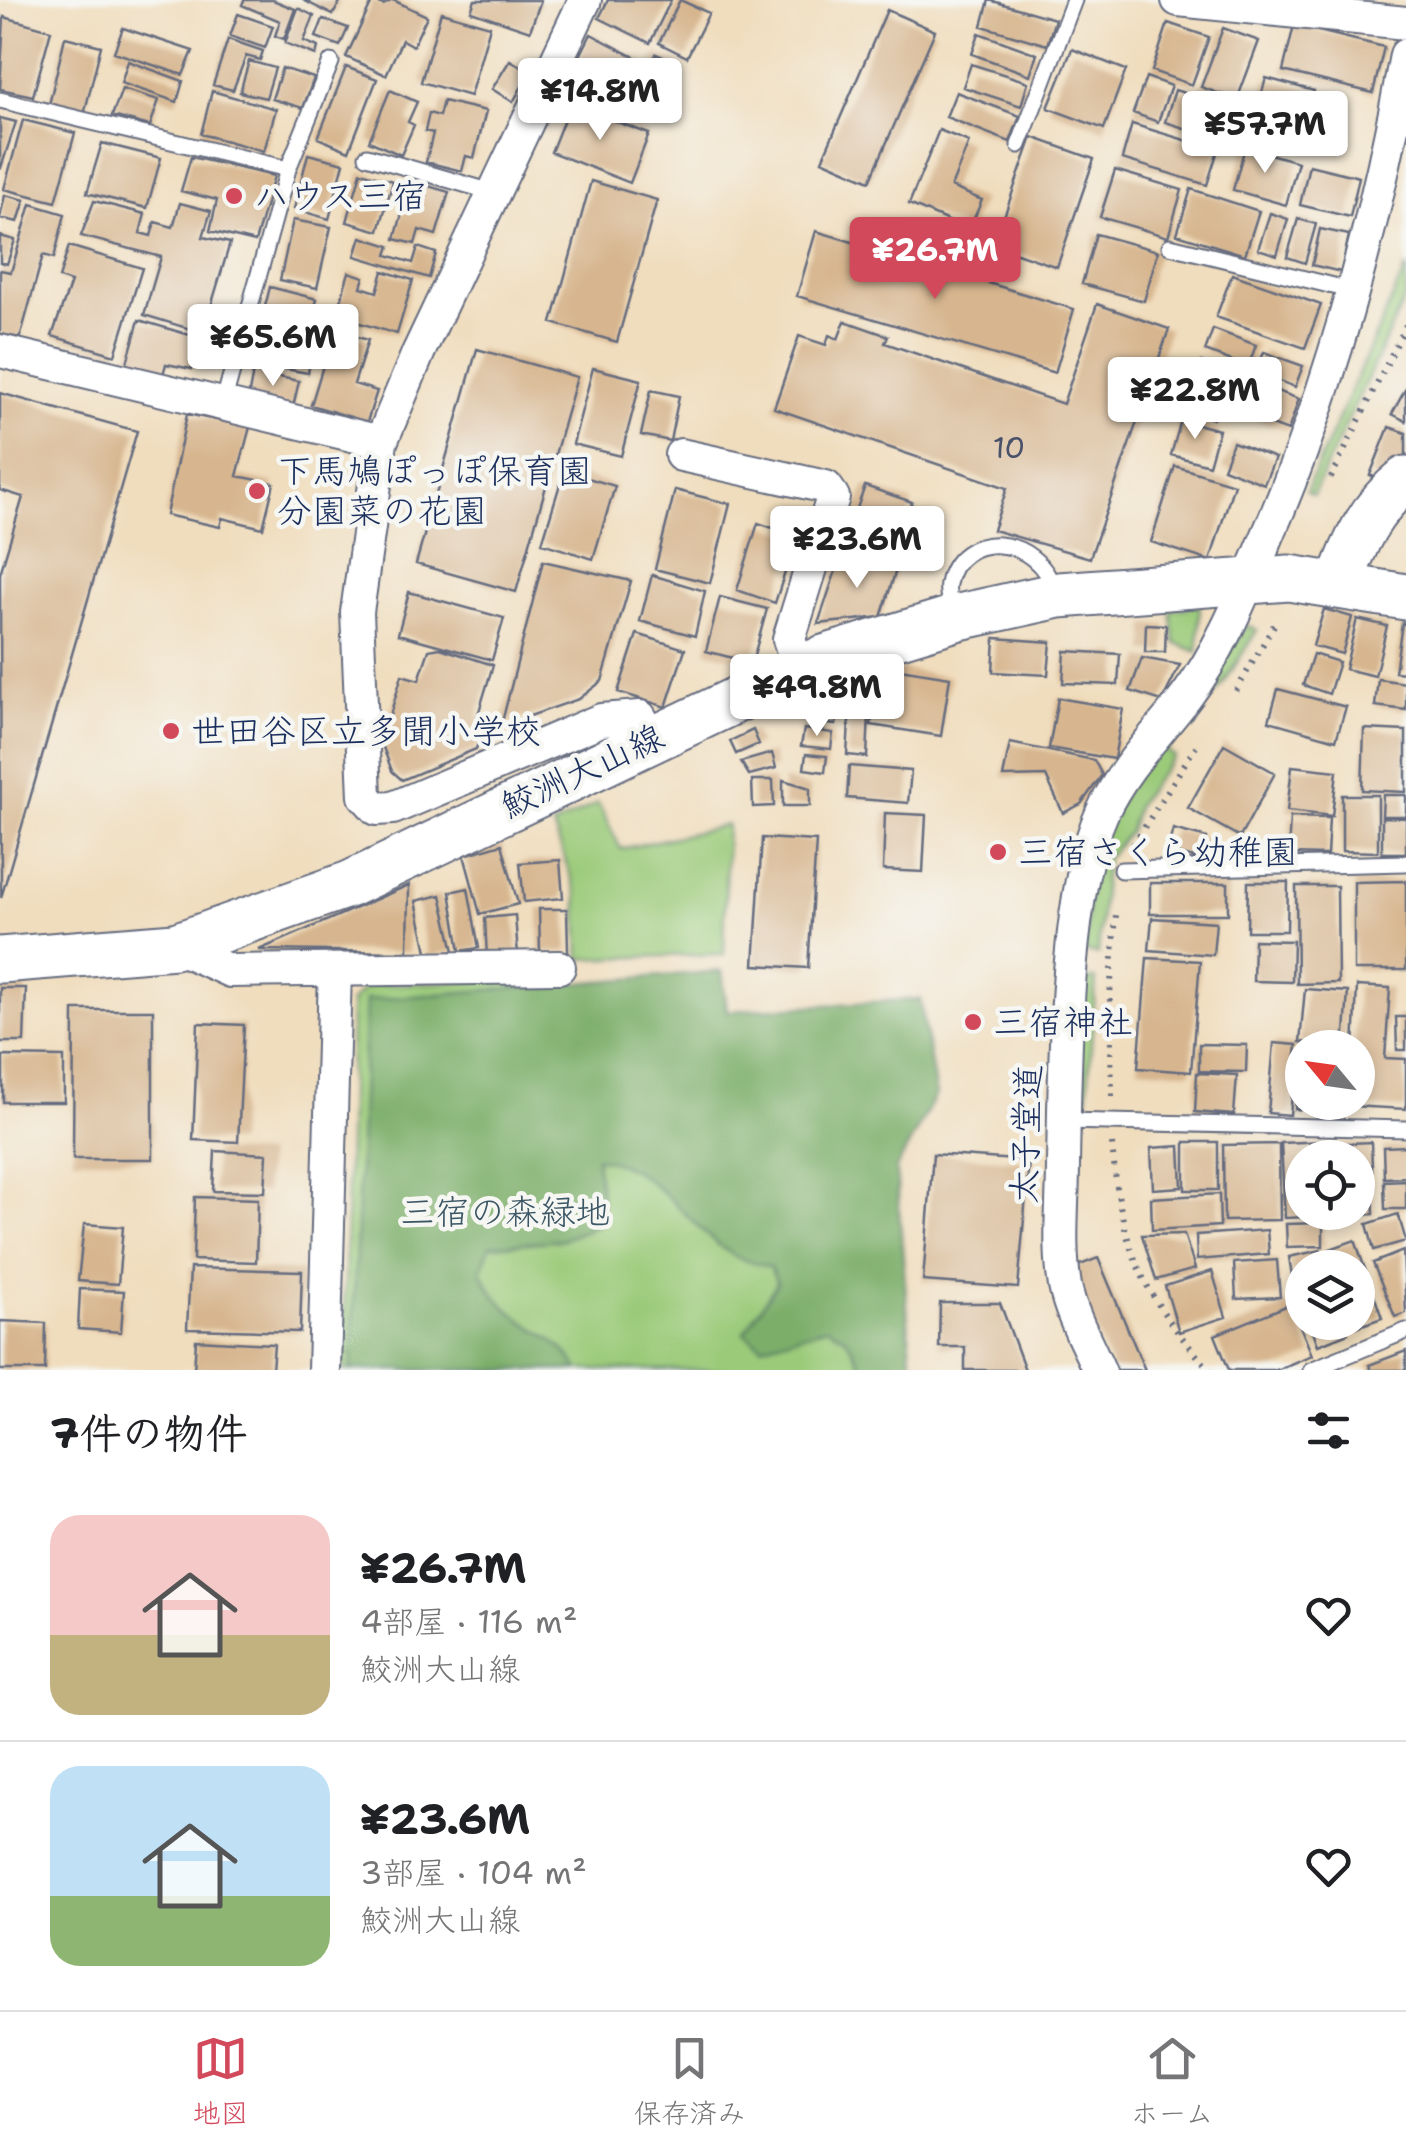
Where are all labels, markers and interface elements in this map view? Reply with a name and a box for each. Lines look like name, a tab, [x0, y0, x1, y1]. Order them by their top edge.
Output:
pin: ¥14.8M	[519, 58, 681, 143]
text: ¥14.8M	[540, 69, 660, 112]
pin: ¥57.7M	[1184, 91, 1346, 176]
text: ¥57.7M	[1204, 102, 1326, 145]
place label: ハウス三宿	[254, 172, 427, 219]
marker: ハウス三宿	[223, 185, 245, 207]
pin: ¥26.7M	[854, 217, 1016, 302]
text: ¥26.7M	[872, 228, 998, 271]
pin: ¥65.6M	[192, 304, 354, 389]
text: ¥65.6M	[210, 315, 336, 358]
pin: ¥22.8M	[1114, 357, 1276, 442]
text: ¥22.8M	[1130, 368, 1260, 411]
house number: 10	[993, 427, 1025, 468]
place label: 下馬鳩ぽっぽ保育園 分園菜の花園	[277, 447, 592, 534]
marker: 下馬鳩ぽっぽ保育園 分園菜の花園	[246, 480, 268, 502]
pin: ¥23.6M	[776, 506, 938, 591]
text: ¥23.6M	[792, 517, 922, 560]
pin: ¥49.8M	[736, 654, 898, 739]
text: ¥49.8M	[752, 665, 882, 708]
place label: 世田谷区立多聞小学校	[191, 707, 541, 754]
street label: 鮫洲大山線	[493, 712, 671, 829]
marker: 世田谷区立多聞小学校	[160, 720, 182, 742]
place label: 三宿さくら幼稚園	[1018, 828, 1298, 875]
marker: 三宿さくら幼稚園	[987, 841, 1009, 863]
place label: 三宿神社	[993, 998, 1133, 1045]
marker: 三宿神社	[962, 1011, 984, 1033]
north arrow	[1285, 1030, 1375, 1120]
map controls	[1285, 1030, 1375, 1340]
street label: 太子堂道	[1000, 1063, 1051, 1205]
button: locate	[1285, 1140, 1375, 1230]
park label: 三宿の森緑地	[400, 1188, 610, 1235]
button: layers	[1285, 1250, 1375, 1340]
icon: filters	[1301, 1403, 1356, 1458]
text: 7件の物件	[50, 1405, 247, 1461]
text: ¥26.7M	[360, 1540, 526, 1596]
icon: home	[130, 1555, 250, 1675]
icon: heart	[1301, 1588, 1356, 1643]
text: 4部屋 · 116 m²	[360, 1600, 577, 1643]
text: 鮫洲大山線	[360, 1647, 520, 1690]
text: ¥23.6M	[360, 1791, 530, 1847]
icon: home	[130, 1806, 250, 1926]
icon: heart	[1301, 1839, 1356, 1894]
text: 3部屋 · 104 m²	[360, 1851, 587, 1894]
text: 鮫洲大山線	[360, 1898, 520, 1941]
tab: 地図	[193, 2031, 249, 2132]
tab: 保存済み	[634, 2031, 746, 2132]
tab: ホーム	[1131, 2031, 1213, 2132]

